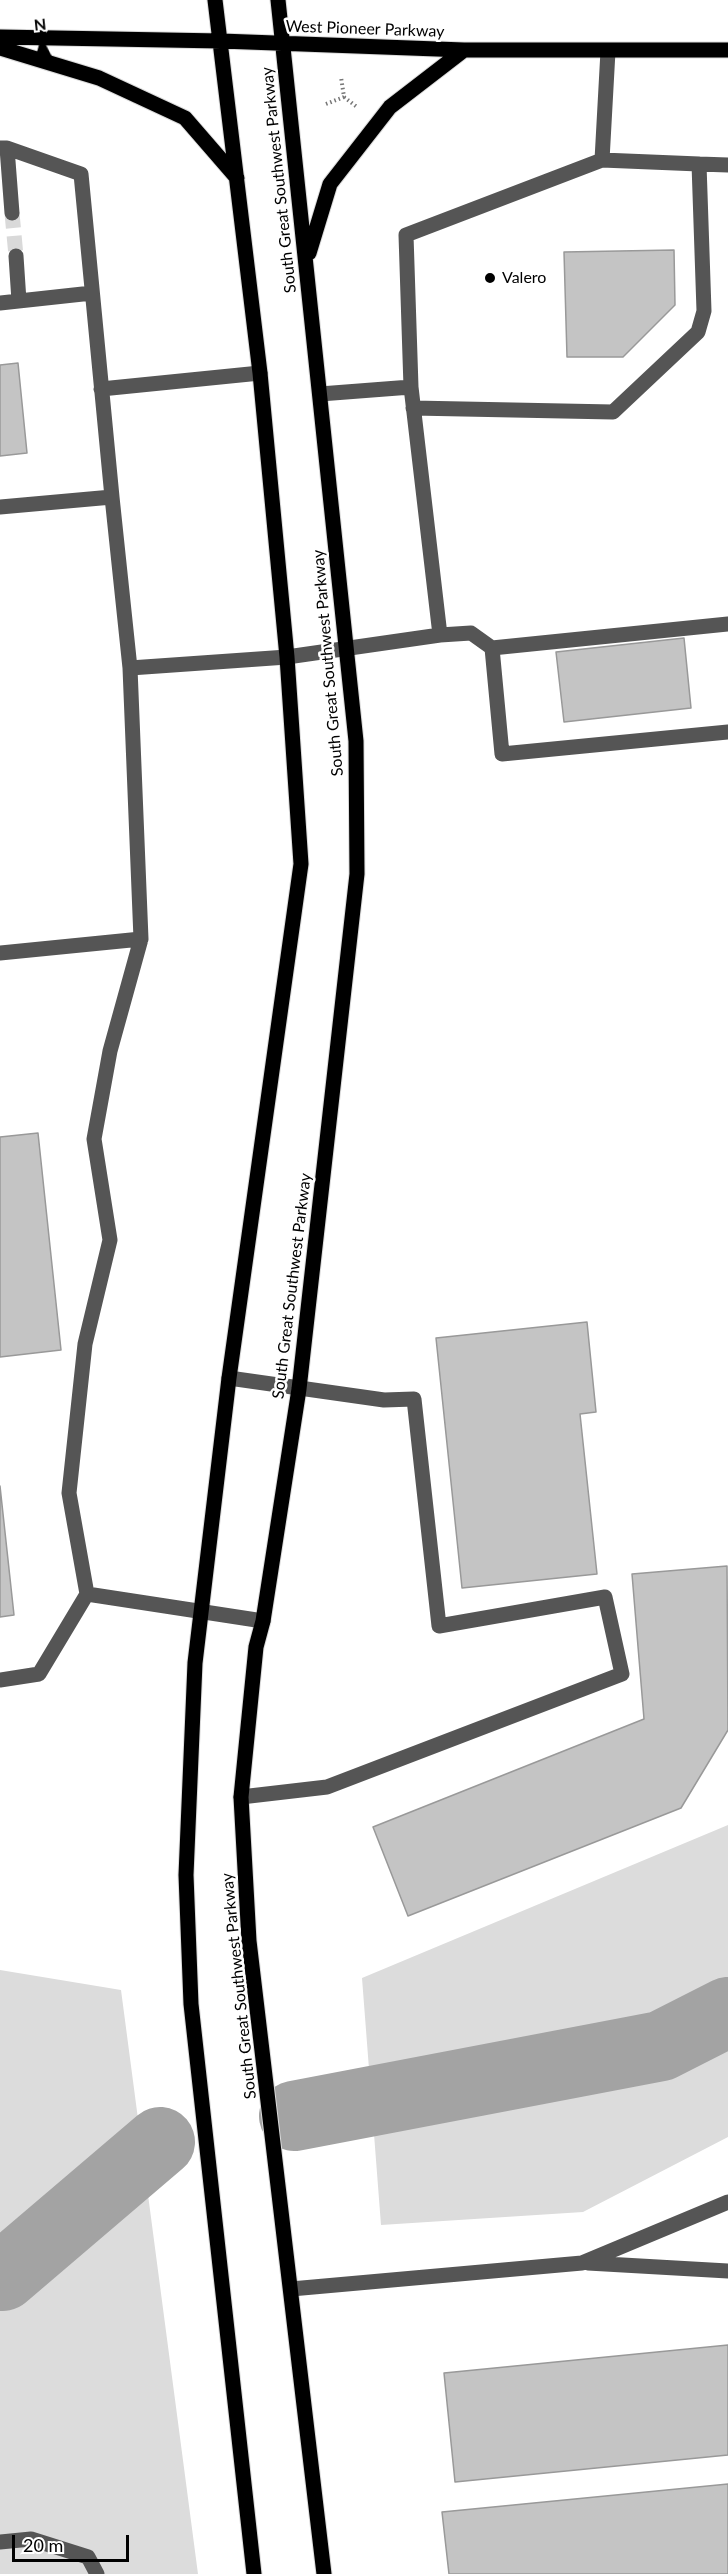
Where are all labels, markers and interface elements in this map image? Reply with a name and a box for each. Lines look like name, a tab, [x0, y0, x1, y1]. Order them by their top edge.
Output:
north arrow	[12, 12, 72, 72]
text: N	[33, 14, 47, 34]
street label: West Pioneer Parkway	[285, 17, 445, 41]
street label: South Great Southwest Parkway	[258, 66, 300, 294]
place label: Valero	[502, 268, 546, 288]
marker: Valero	[483, 271, 497, 285]
street label: South Great Southwest Parkway	[309, 549, 347, 777]
street label: South Great Southwest Parkway	[269, 1172, 315, 1400]
street label: South Great Southwest Parkway	[218, 1872, 260, 2100]
scale bar	[15, 2523, 132, 2561]
text: 20 m	[23, 2534, 63, 2556]

